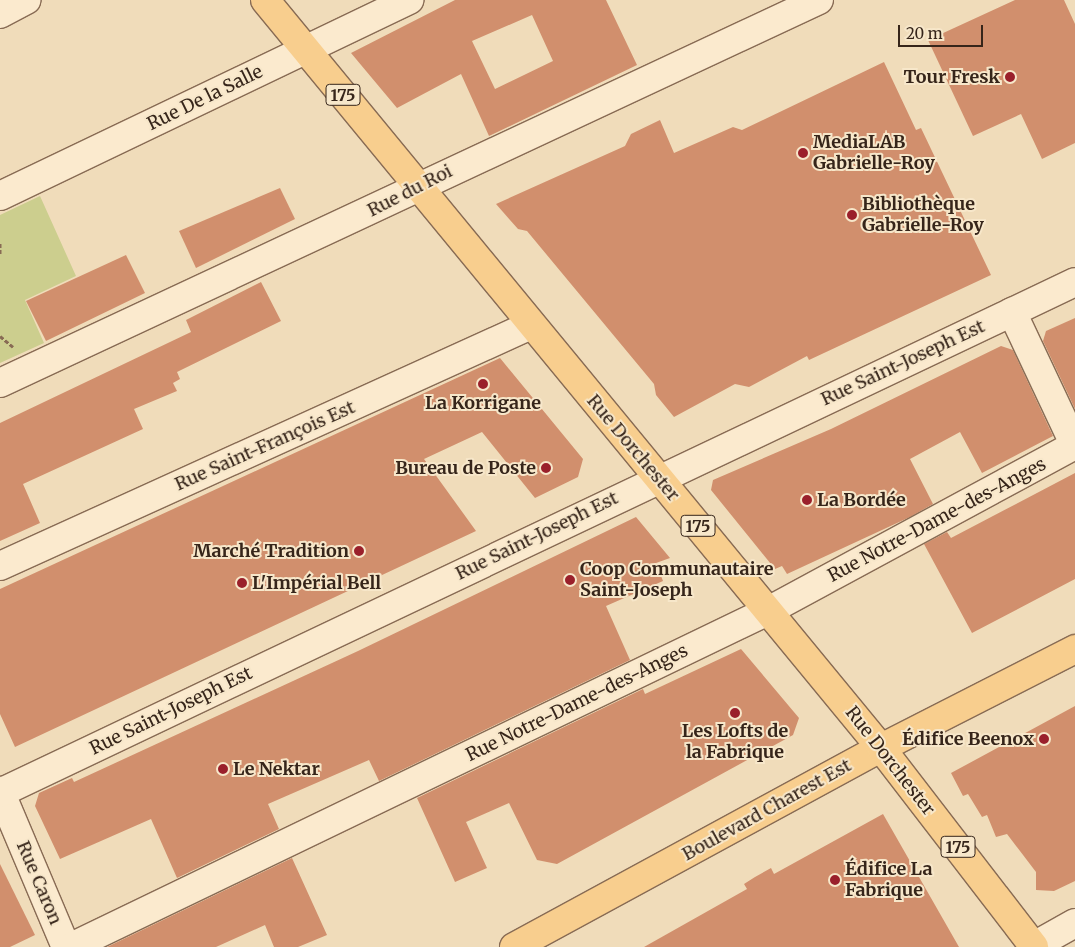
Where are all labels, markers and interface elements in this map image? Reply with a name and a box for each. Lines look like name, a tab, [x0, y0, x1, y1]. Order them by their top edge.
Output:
scale bar	[900, 15, 985, 47]
text: 20 m	[906, 24, 943, 43]
street label: Rue De la Salle	[144, 61, 266, 135]
place label: Tour Fresk	[903, 66, 1000, 88]
marker: Tour Fresk	[1004, 71, 1016, 83]
road number: 175	[326, 82, 360, 108]
place label: MediaLAB Gabrielle-Roy	[813, 132, 935, 174]
marker: MediaLAB Gabrielle-Roy	[797, 147, 809, 159]
street label: Rue du Roi	[364, 160, 456, 222]
place label: Bibliothèque Gabrielle-Roy	[862, 194, 984, 236]
marker: Bibliothèque Gabrielle-Roy	[846, 209, 858, 221]
street label: Rue Saint-Joseph Est	[818, 316, 988, 410]
marker: La Korrigane	[477, 378, 489, 390]
street label: Rue Dorchester	[582, 390, 684, 506]
place label: La Korrigane	[425, 392, 541, 414]
street label: Rue Saint-François Est	[172, 397, 358, 495]
street label: Rue Notre-Dame-des-Anges	[824, 453, 1050, 587]
place label: Bureau de Poste	[395, 457, 536, 479]
marker: Bureau de Poste	[540, 462, 552, 474]
street label: Rue Saint-Joseph Est	[452, 487, 622, 585]
place label: La Bordée	[817, 489, 906, 511]
marker: La Bordée	[801, 494, 813, 506]
road number: 175	[680, 512, 716, 540]
place label: Marché Tradition	[193, 540, 349, 562]
marker: Marché Tradition	[353, 545, 365, 557]
place label: Coop Communautaire Saint-Joseph	[580, 559, 774, 602]
place label: L'Impérial Bell	[252, 572, 381, 594]
marker: Coop Communautaire Saint-Joseph	[564, 574, 576, 586]
marker: L'Impérial Bell	[236, 577, 248, 589]
street label: Rue Notre-Dame-des-Anges	[463, 640, 691, 766]
street label: Rue Saint-Joseph Est	[86, 662, 256, 760]
street label: Rue Dorchester	[841, 702, 939, 820]
marker: Les Lofts de la Fabrique	[729, 707, 741, 719]
place label: Les Lofts de la Fabrique	[682, 721, 788, 764]
place label: Édifice Beenox	[902, 728, 1034, 750]
marker: Édifice Beenox	[1038, 733, 1050, 745]
street label: Boulevard Charest Est	[679, 755, 855, 865]
place label: Le Nektar	[233, 758, 320, 780]
marker: Le Nektar	[217, 763, 229, 775]
road number: 175	[940, 834, 976, 860]
street label: Rue Caron	[12, 838, 66, 928]
place label: Édifice La Fabrique	[845, 859, 933, 902]
marker: Édifice La Fabrique	[829, 874, 841, 886]

